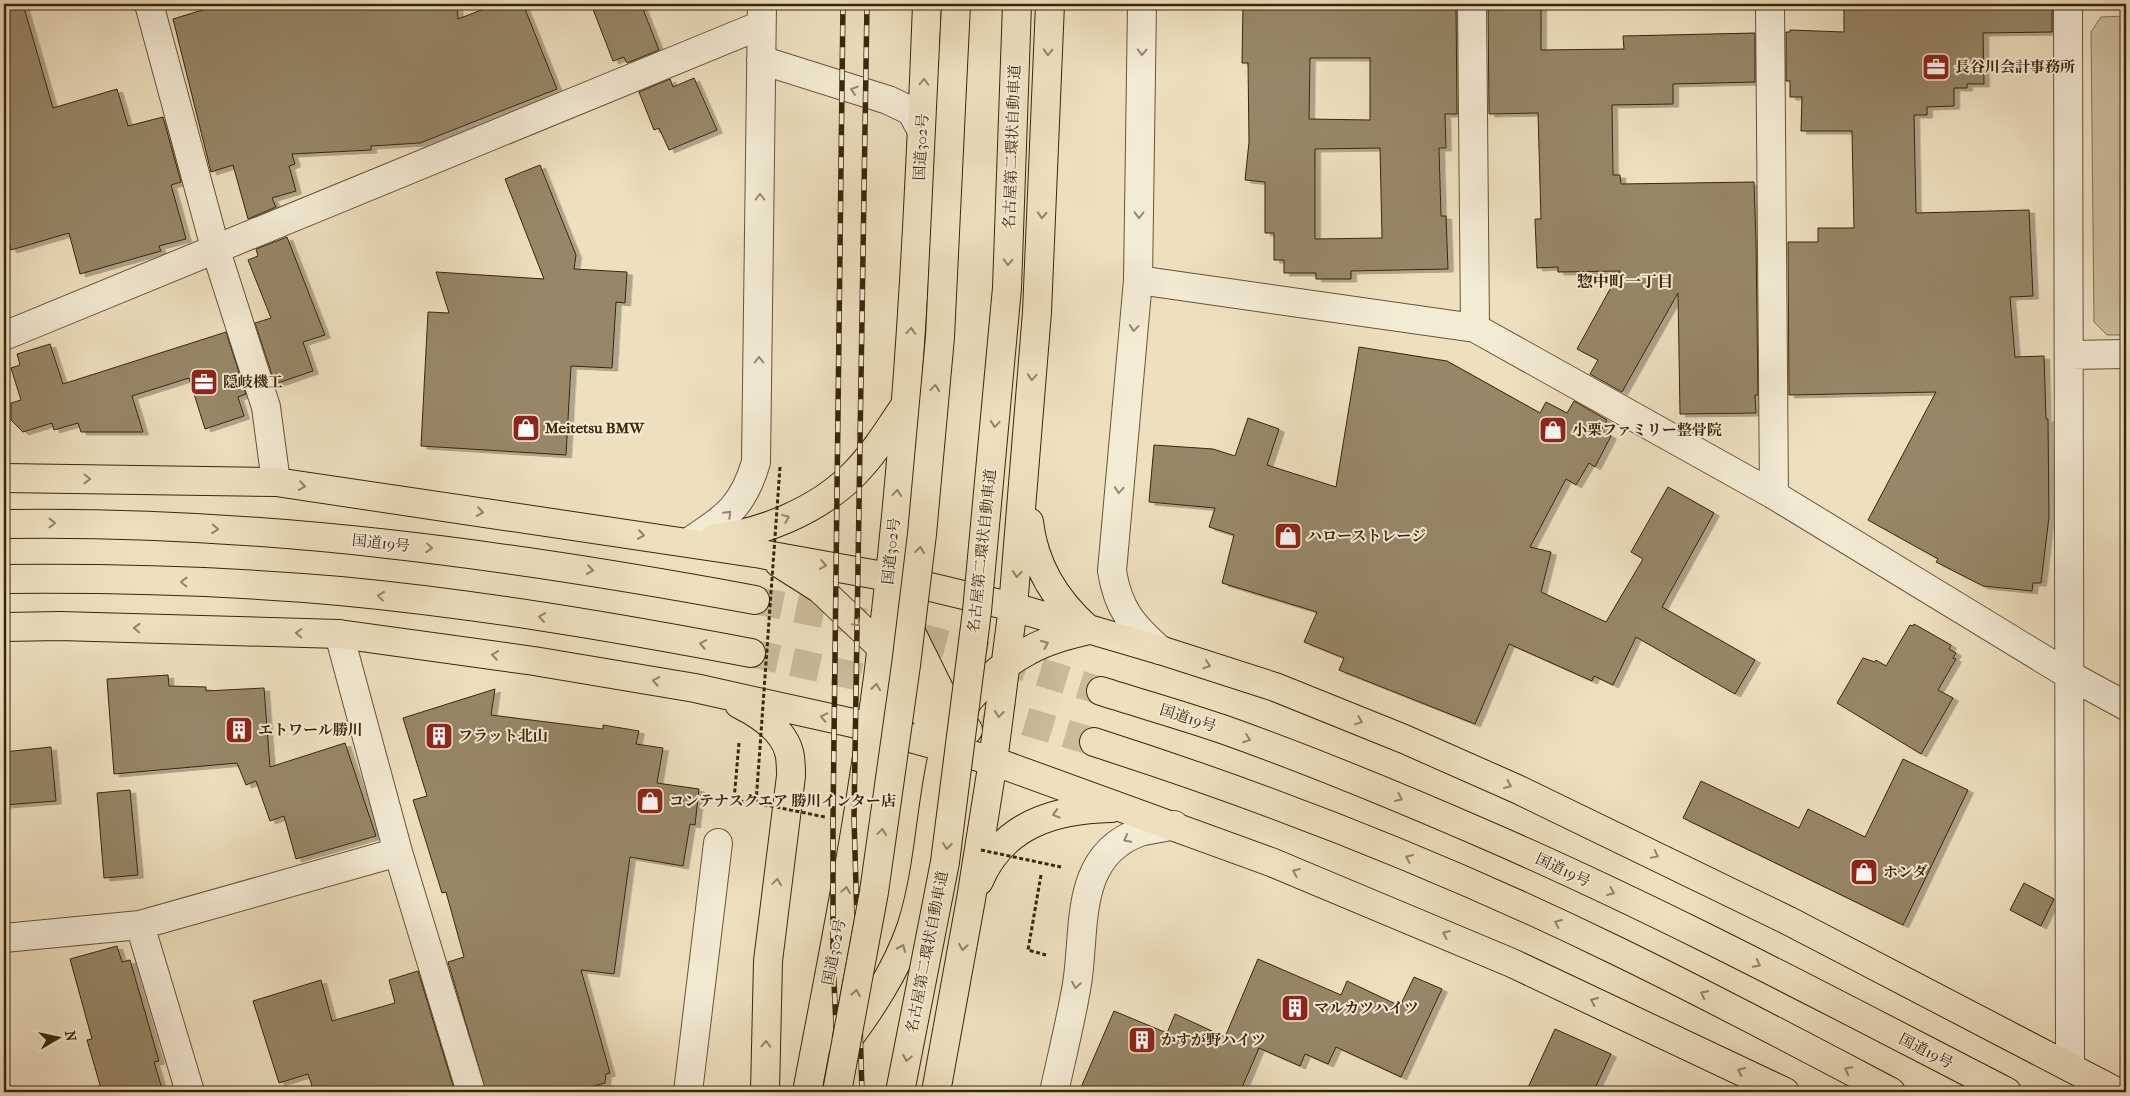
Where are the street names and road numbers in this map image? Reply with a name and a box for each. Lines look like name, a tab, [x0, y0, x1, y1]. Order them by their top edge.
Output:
street label: 名古屋第二環状自動車道	[1000, 64, 1024, 230]
street label: 国道302号	[910, 113, 932, 181]
street label: 名古屋第二環状自動車道	[964, 468, 1000, 634]
street label: 国道302号	[879, 517, 903, 585]
street label: 国道19号	[351, 531, 411, 555]
street label: 国道19号	[1158, 700, 1218, 736]
street label: 国道19号	[1533, 850, 1593, 890]
street label: 名古屋第二環状自動車道	[902, 869, 952, 1035]
street label: 国道302号	[819, 917, 849, 987]
street label: 国道19号	[1896, 1030, 1956, 1072]

